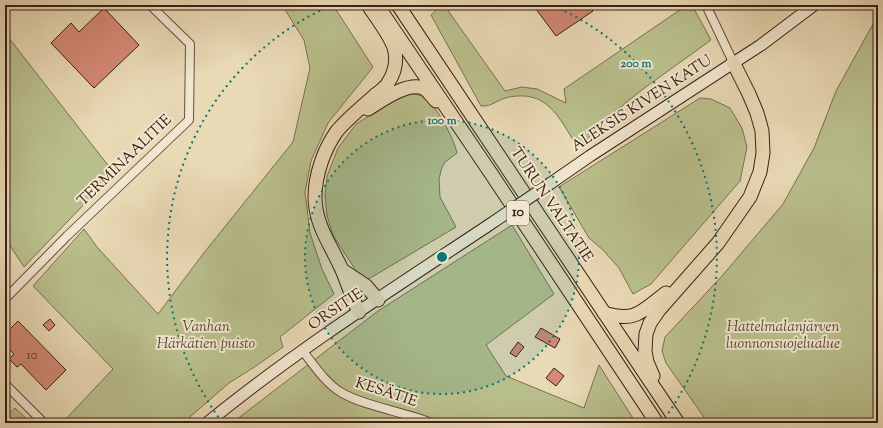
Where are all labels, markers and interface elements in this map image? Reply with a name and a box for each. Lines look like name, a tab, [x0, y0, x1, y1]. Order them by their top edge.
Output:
street label: ALEKSIS KIVEN KATU	[568, 51, 716, 157]
text: 200 m	[621, 55, 651, 73]
street label: TERMINAALITIE	[73, 110, 177, 212]
text: 100 m	[426, 112, 457, 130]
street label: TURUN VALTATIE	[505, 143, 597, 267]
road number: 10	[507, 201, 529, 225]
centre of rings	[435, 250, 449, 264]
street label: ORSITIE	[305, 284, 367, 336]
park label: Vanhan Härkätien puisto	[157, 317, 256, 355]
park label: Hattelmalanjärven luonnonsuojelualue	[726, 317, 840, 355]
house number: 10	[26, 347, 38, 365]
street label: KESÄTIE	[352, 372, 420, 413]

